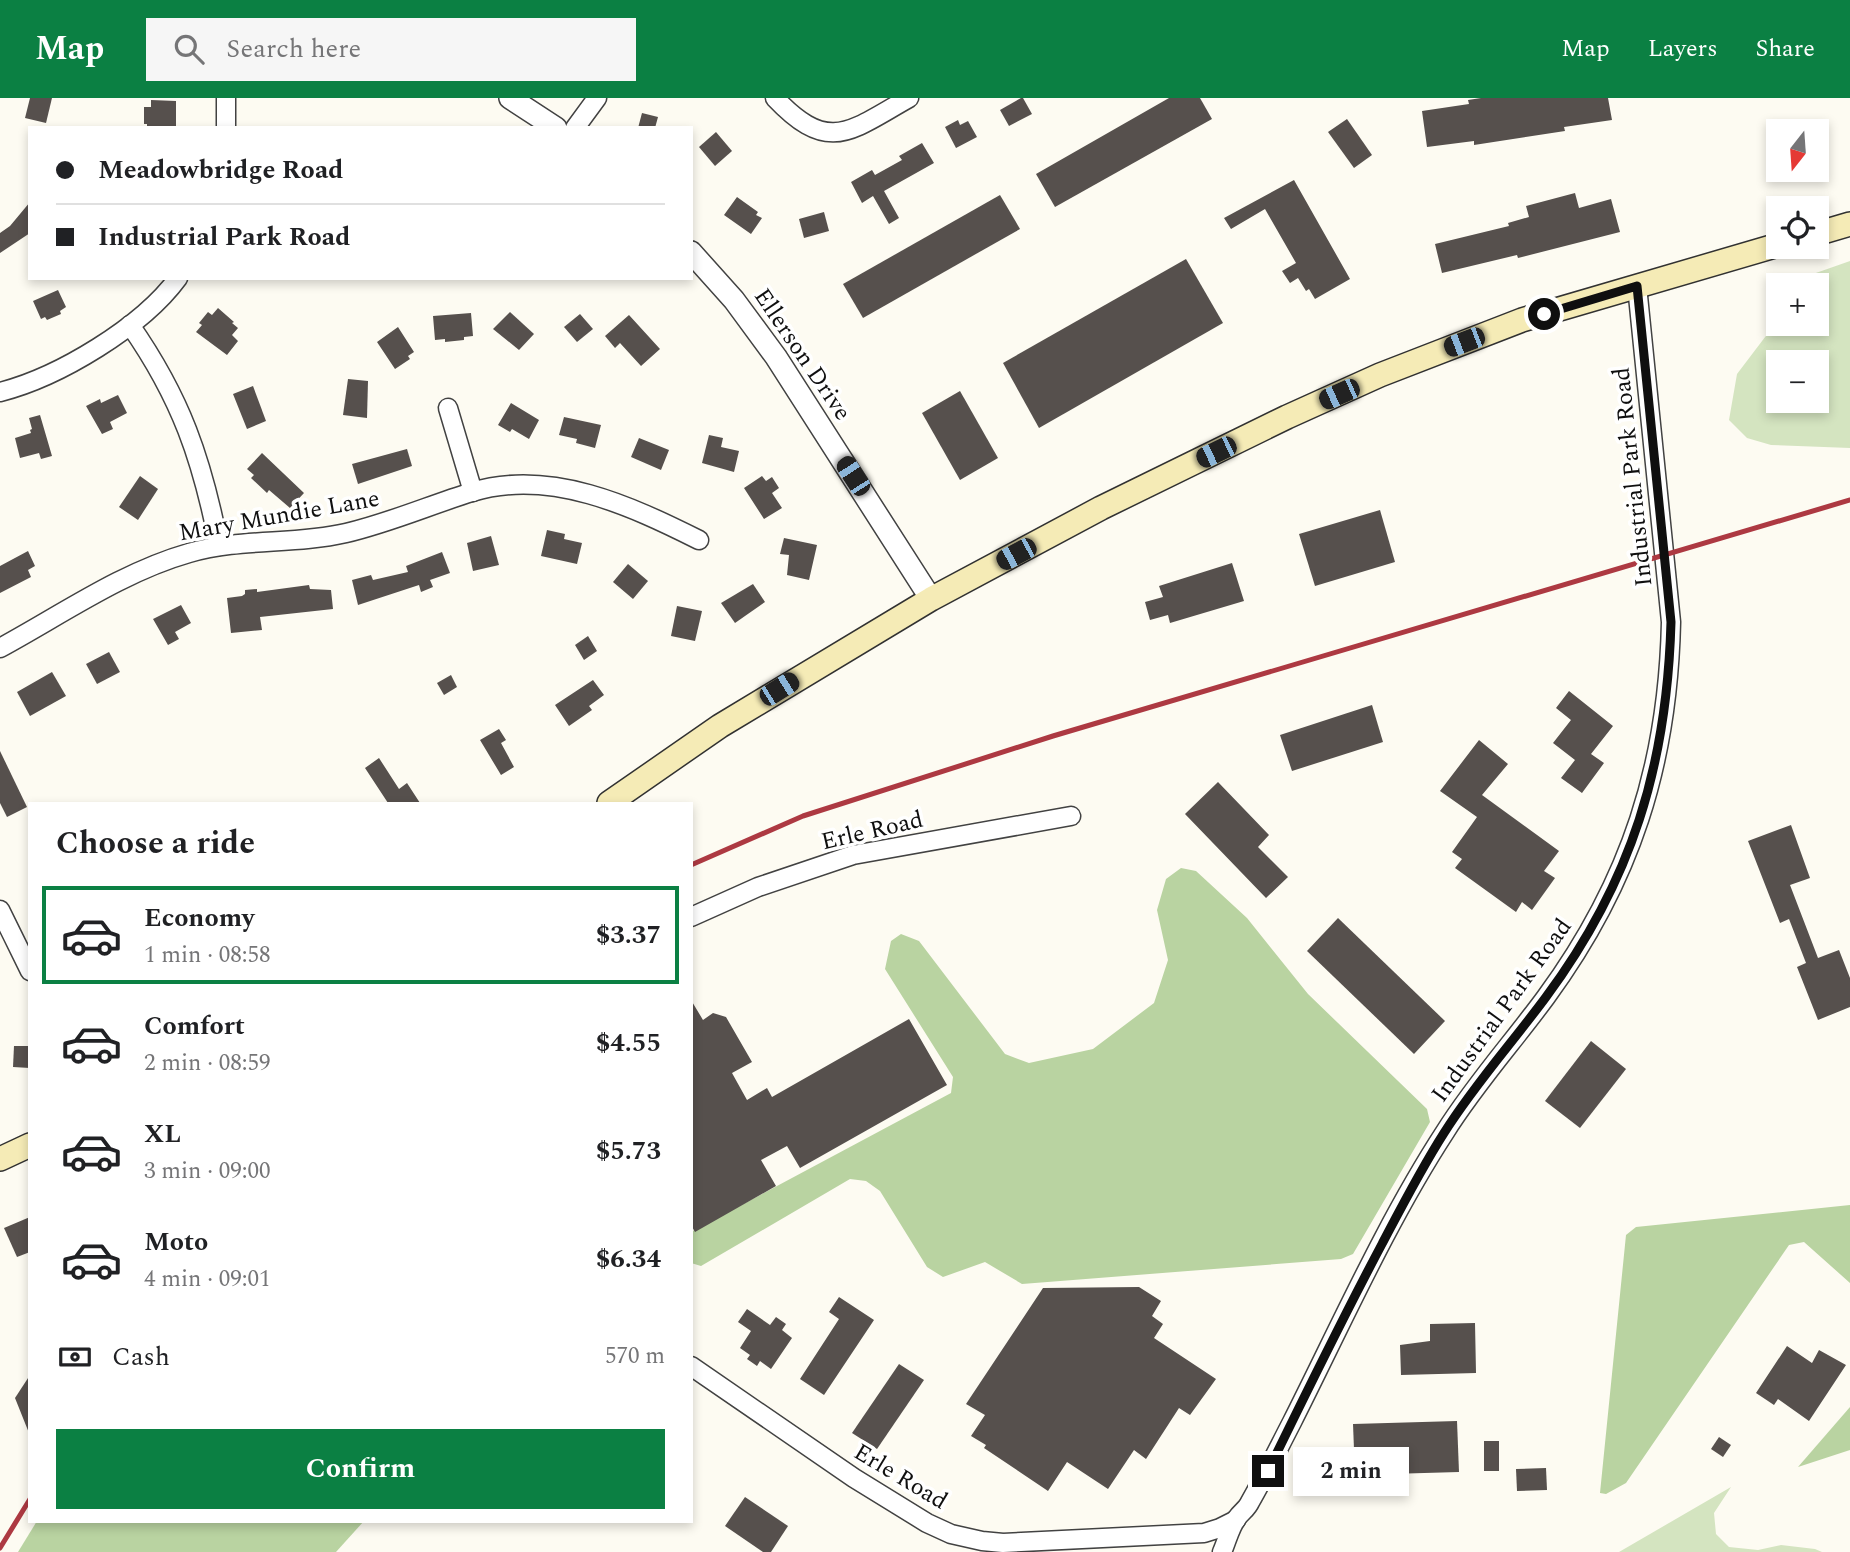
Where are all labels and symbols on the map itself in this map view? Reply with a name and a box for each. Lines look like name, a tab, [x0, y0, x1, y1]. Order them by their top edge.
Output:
north arrow	[1766, 119, 1829, 182]
street label: Ellerson Drive	[744, 281, 860, 428]
route start	[1528, 298, 1560, 330]
car	[1441, 325, 1488, 359]
street label: Industrial Park Road	[1604, 365, 1662, 588]
car	[1316, 376, 1363, 412]
car	[1193, 433, 1240, 471]
car	[833, 453, 874, 499]
street label: Mary Mundie Lane	[176, 481, 382, 551]
car	[993, 535, 1040, 573]
car	[756, 669, 803, 709]
street label: Erle Road	[818, 802, 927, 860]
street label: Industrial Park Road	[1422, 911, 1581, 1110]
street label: Erle Road	[847, 1435, 954, 1519]
callout: 2 min	[1292, 1446, 1408, 1496]
route end	[1252, 1455, 1284, 1487]

